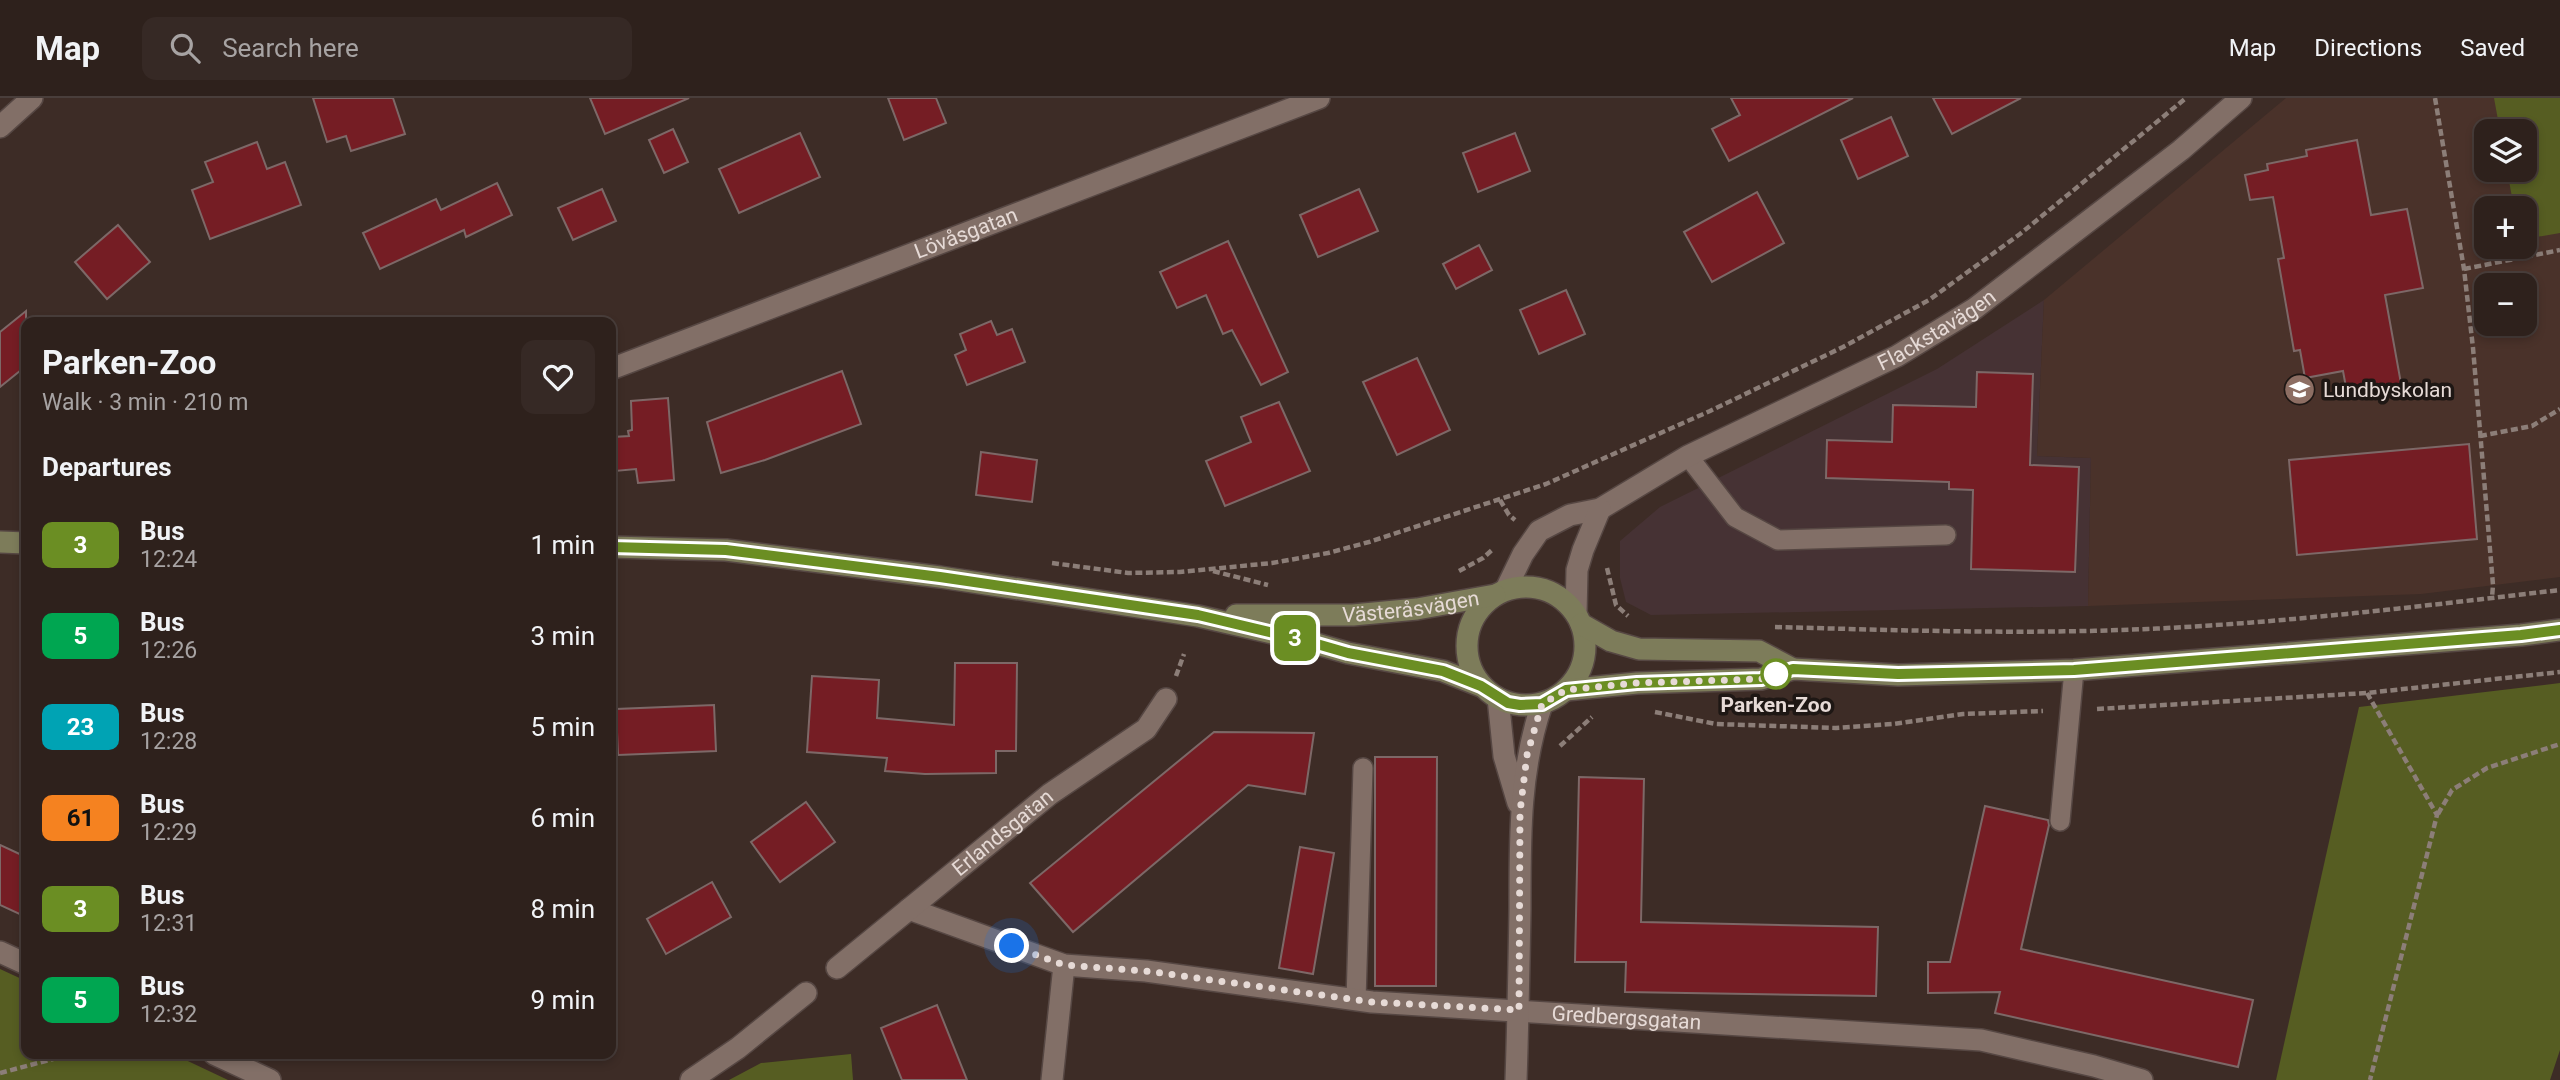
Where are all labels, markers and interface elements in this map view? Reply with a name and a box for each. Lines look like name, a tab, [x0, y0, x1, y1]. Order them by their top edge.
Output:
search box	[142, 17, 632, 80]
text: Map	[35, 29, 100, 68]
icon: search	[166, 29, 204, 67]
text: Search here	[222, 33, 359, 63]
text: Map	[2229, 34, 2276, 62]
text: Directions	[2314, 34, 2422, 62]
text: Saved	[2460, 34, 2525, 62]
map controls	[2474, 119, 2537, 336]
button: layers	[2474, 119, 2537, 182]
button: +	[2474, 196, 2537, 259]
street label: Lövåsgatan	[911, 203, 1021, 264]
button: −	[2474, 273, 2537, 336]
street label: Flackstavägen	[1874, 285, 2001, 376]
button: heart	[521, 340, 595, 414]
text: Parken-Zoo	[42, 343, 216, 382]
school or university icon: Lundbyskolan	[2283, 373, 2317, 407]
place label: Lundbyskolan	[2323, 378, 2452, 402]
text: Walk · 3 min · 210 m	[42, 389, 248, 416]
text: Departures	[42, 452, 172, 482]
text: Bus	[140, 516, 185, 546]
text: 1 min	[530, 530, 595, 560]
text: 3	[74, 531, 87, 559]
text: 12:24	[140, 546, 197, 573]
street label: Västeråsvägen	[1342, 586, 1481, 627]
text: Bus	[140, 607, 185, 637]
line badge: 3	[1272, 615, 1318, 661]
text: 3 min	[530, 621, 595, 651]
text: 5	[74, 622, 87, 650]
text: 3	[1288, 624, 1302, 652]
text: 12:26	[140, 637, 197, 664]
marker: Parken-Zoo	[1761, 659, 1791, 689]
place label: Parken-Zoo	[1721, 693, 1832, 717]
text: Bus	[140, 698, 185, 728]
text: 5 min	[530, 712, 595, 742]
text: 23	[67, 713, 94, 741]
text: 12:28	[140, 728, 197, 755]
street label: Erlandsgatan	[947, 784, 1058, 881]
text: Bus	[140, 789, 185, 819]
text: 6 min	[530, 803, 595, 833]
text: 61	[67, 804, 94, 832]
text: 12:29	[140, 819, 197, 846]
text: Bus	[140, 880, 185, 910]
text: 8 min	[530, 894, 595, 924]
text: 3	[74, 895, 87, 923]
text: 12:31	[140, 910, 197, 937]
your location	[994, 928, 1029, 963]
text: Bus	[140, 971, 185, 1001]
text: 9 min	[530, 985, 595, 1015]
text: 5	[74, 986, 87, 1014]
text: 12:32	[140, 1001, 197, 1028]
street label: Gredbergsgatan	[1551, 1001, 1702, 1035]

